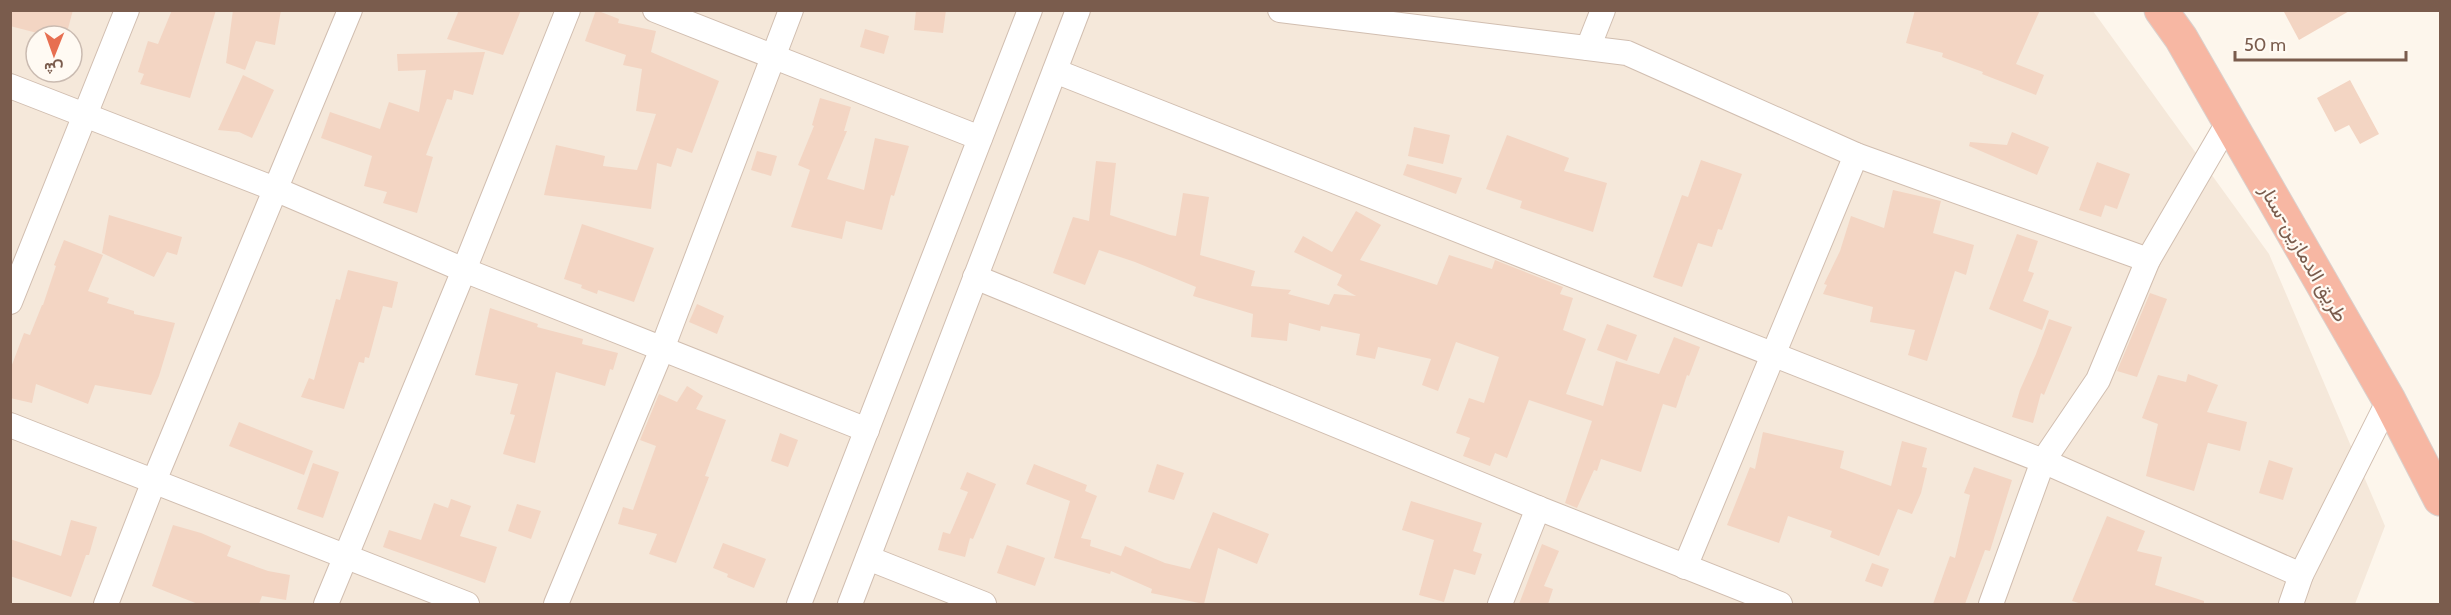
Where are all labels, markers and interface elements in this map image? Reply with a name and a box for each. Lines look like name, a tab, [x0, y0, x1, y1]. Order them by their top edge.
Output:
north arrow	[24, 24, 84, 84]
scale bar	[2235, 24, 2406, 62]
text: 50 m	[2244, 34, 2286, 56]
text: ش	[44, 59, 64, 78]
street label: طريق الدمازين-سنار	[2253, 179, 2353, 327]

